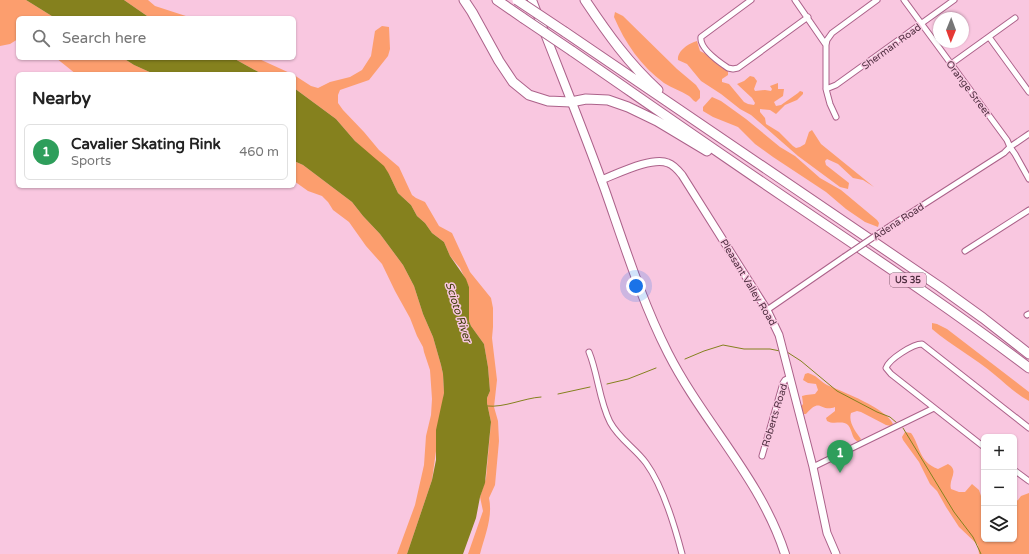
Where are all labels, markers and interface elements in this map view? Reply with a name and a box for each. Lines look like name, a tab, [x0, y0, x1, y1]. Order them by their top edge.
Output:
north arrow	[933, 12, 969, 48]
search box	[16, 16, 296, 60]
street label: Sherman Road	[860, 21, 924, 72]
icon: search	[30, 27, 52, 49]
text: Search here	[62, 29, 146, 47]
street label: Orange Street	[943, 58, 993, 119]
text: Nearby	[32, 88, 91, 109]
text: Cavalier Skating Rink	[71, 135, 221, 153]
text: 1	[42, 144, 50, 160]
text: 460 m	[239, 144, 279, 160]
text: Sports	[71, 153, 111, 169]
street label: Adena Road	[871, 201, 926, 243]
street label: Pleasant Valley Road	[718, 237, 779, 328]
road number: US 35	[890, 273, 926, 287]
your location	[626, 276, 646, 296]
water label: Scioto River	[443, 280, 475, 346]
street label: Roberts Road	[760, 382, 790, 448]
map controls	[981, 434, 1017, 542]
button: +	[981, 434, 1017, 470]
pin: 1	[827, 440, 853, 473]
button: −	[981, 470, 1017, 506]
button: layers	[981, 506, 1017, 542]

